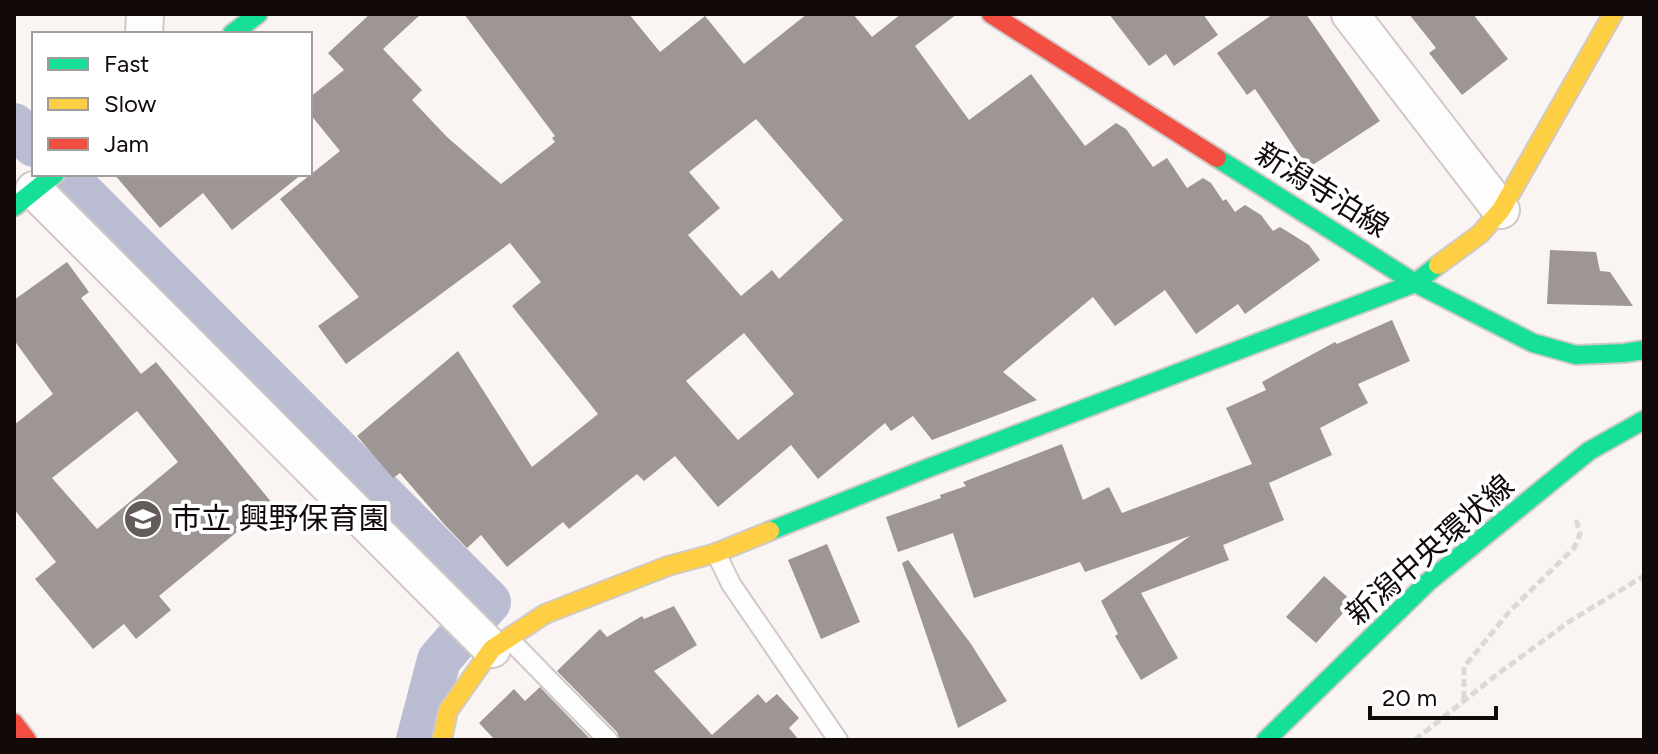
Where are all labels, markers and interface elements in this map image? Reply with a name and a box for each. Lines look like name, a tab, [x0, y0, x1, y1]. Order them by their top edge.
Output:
legend	[32, 32, 312, 176]
text: Fast	[104, 49, 149, 78]
text: Slow	[104, 89, 157, 118]
text: Jam	[104, 129, 149, 158]
street label: 新潟寺泊線	[1249, 134, 1396, 245]
street label: 新潟中央環状線	[1338, 467, 1521, 632]
school or university icon: 市立 興野保育園	[122, 498, 164, 540]
place label: 市立 興野保育園	[171, 500, 388, 537]
scale bar	[1370, 670, 1496, 720]
text: 20 m	[1382, 683, 1437, 712]

